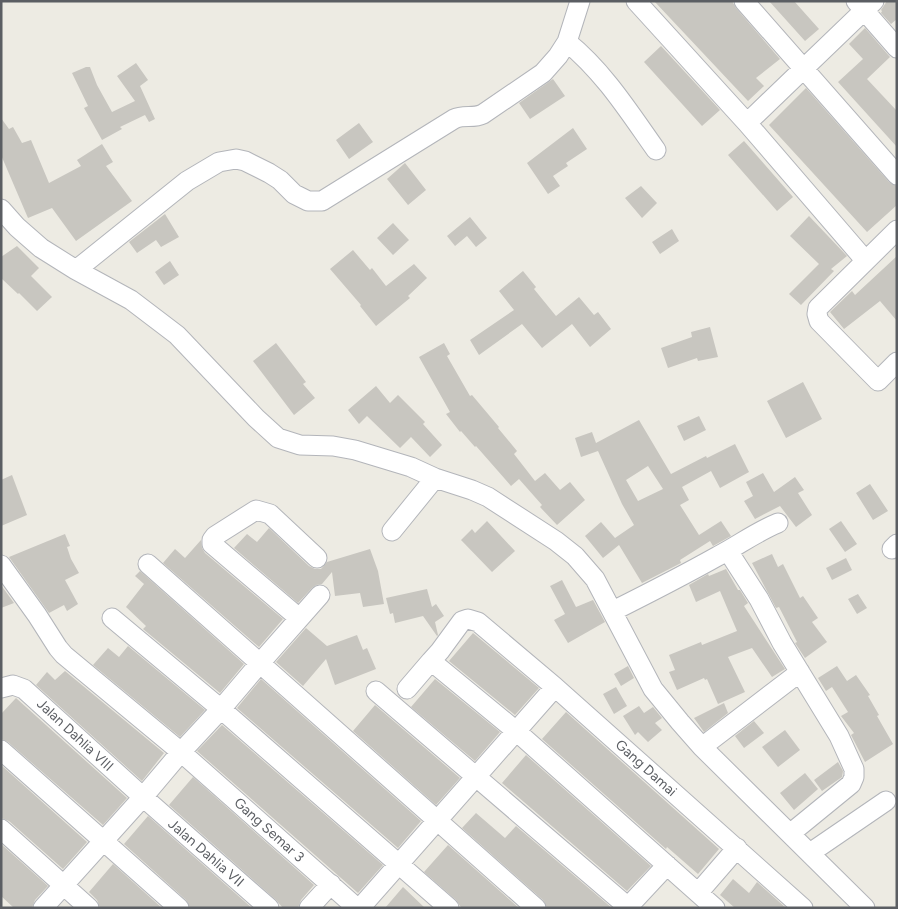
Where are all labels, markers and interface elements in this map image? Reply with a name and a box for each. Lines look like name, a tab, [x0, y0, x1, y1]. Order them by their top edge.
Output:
street label: Jalan Dahlia VIII	[33, 695, 117, 775]
street label: Gang Damai	[612, 736, 680, 800]
street label: Gang Semar 3	[230, 794, 308, 866]
street label: Jalan Dahlia VII	[165, 816, 247, 890]

